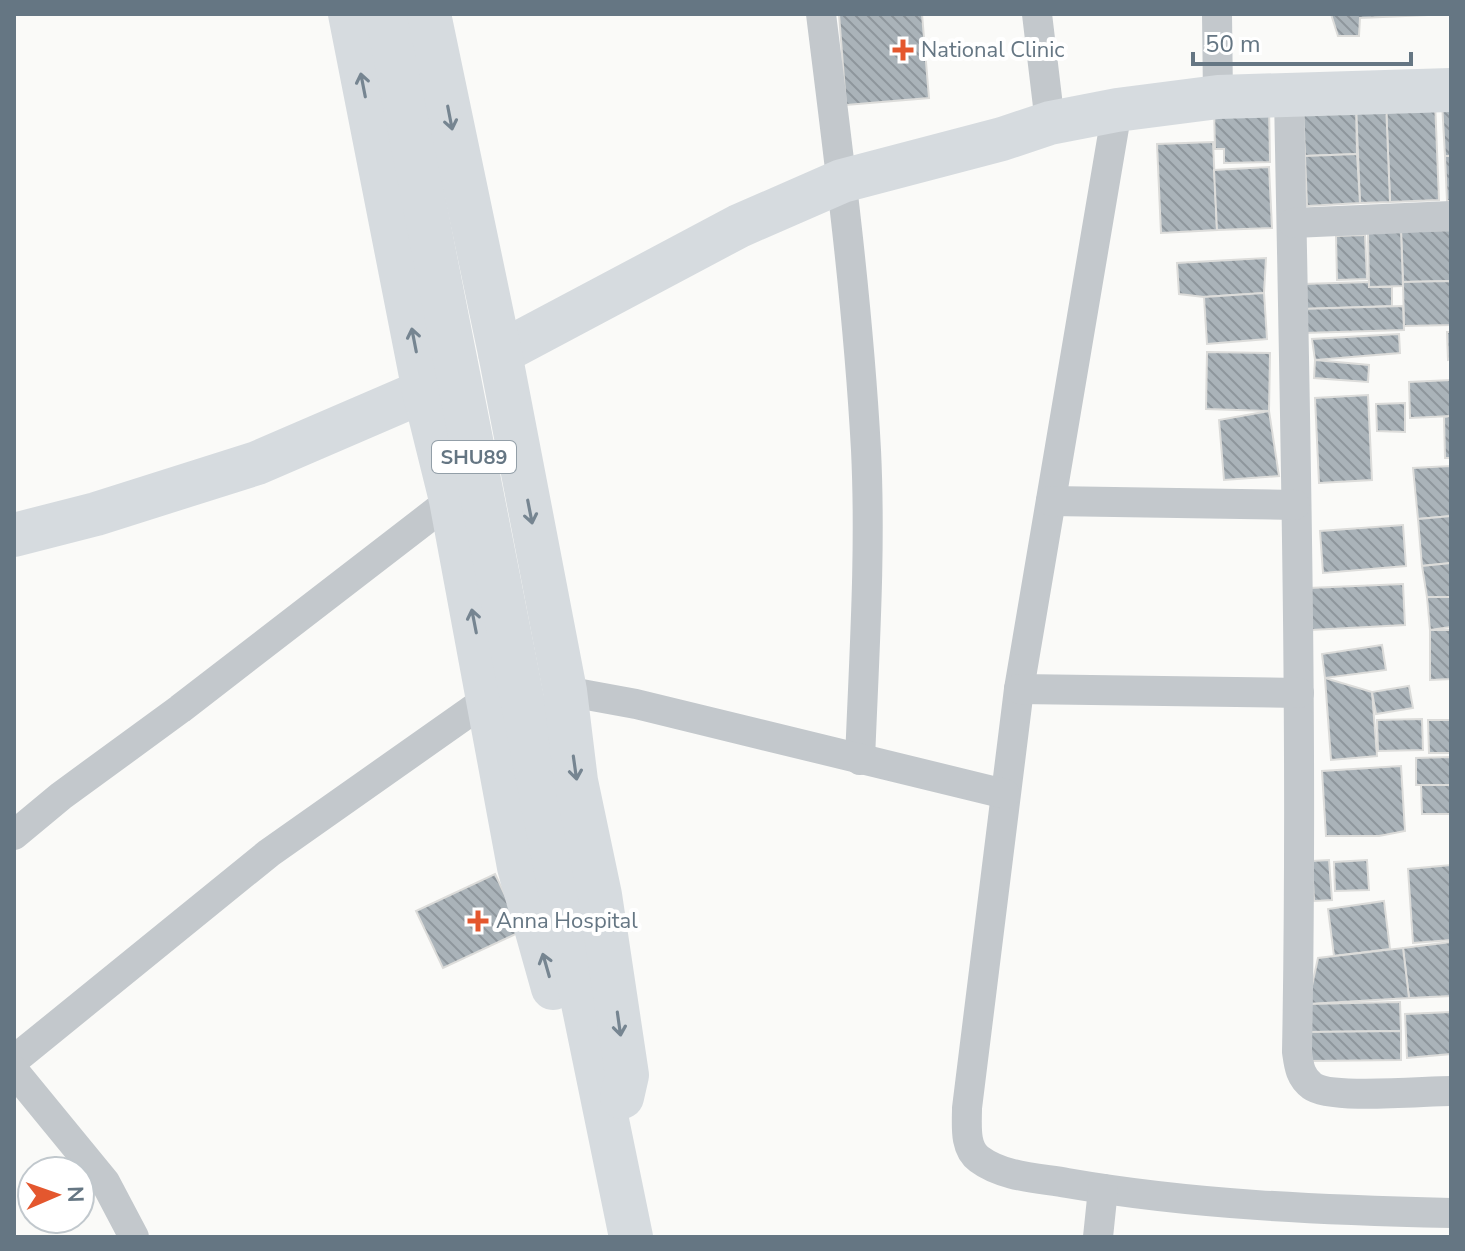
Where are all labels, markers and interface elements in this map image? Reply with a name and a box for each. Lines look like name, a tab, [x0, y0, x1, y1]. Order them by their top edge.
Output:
scale bar	[1193, 16, 1411, 66]
text: 50 m	[1205, 28, 1261, 60]
place label: National Clinic	[921, 35, 1065, 65]
marker: National Clinic	[892, 39, 914, 61]
one-way arrow	[355, 73, 370, 98]
one-way arrow	[443, 105, 458, 130]
one-way arrow	[406, 328, 421, 353]
road number: SHU89	[432, 441, 516, 473]
one-way arrow	[524, 499, 539, 524]
one-way arrow	[466, 609, 481, 635]
one-way arrow	[568, 755, 583, 780]
place label: Anna Hospital	[496, 906, 638, 936]
marker: Anna Hospital	[467, 910, 489, 932]
one-way arrow	[538, 952, 553, 978]
one-way arrow	[612, 1011, 627, 1036]
north arrow	[16, 1155, 96, 1235]
text: N	[60, 1186, 90, 1203]

